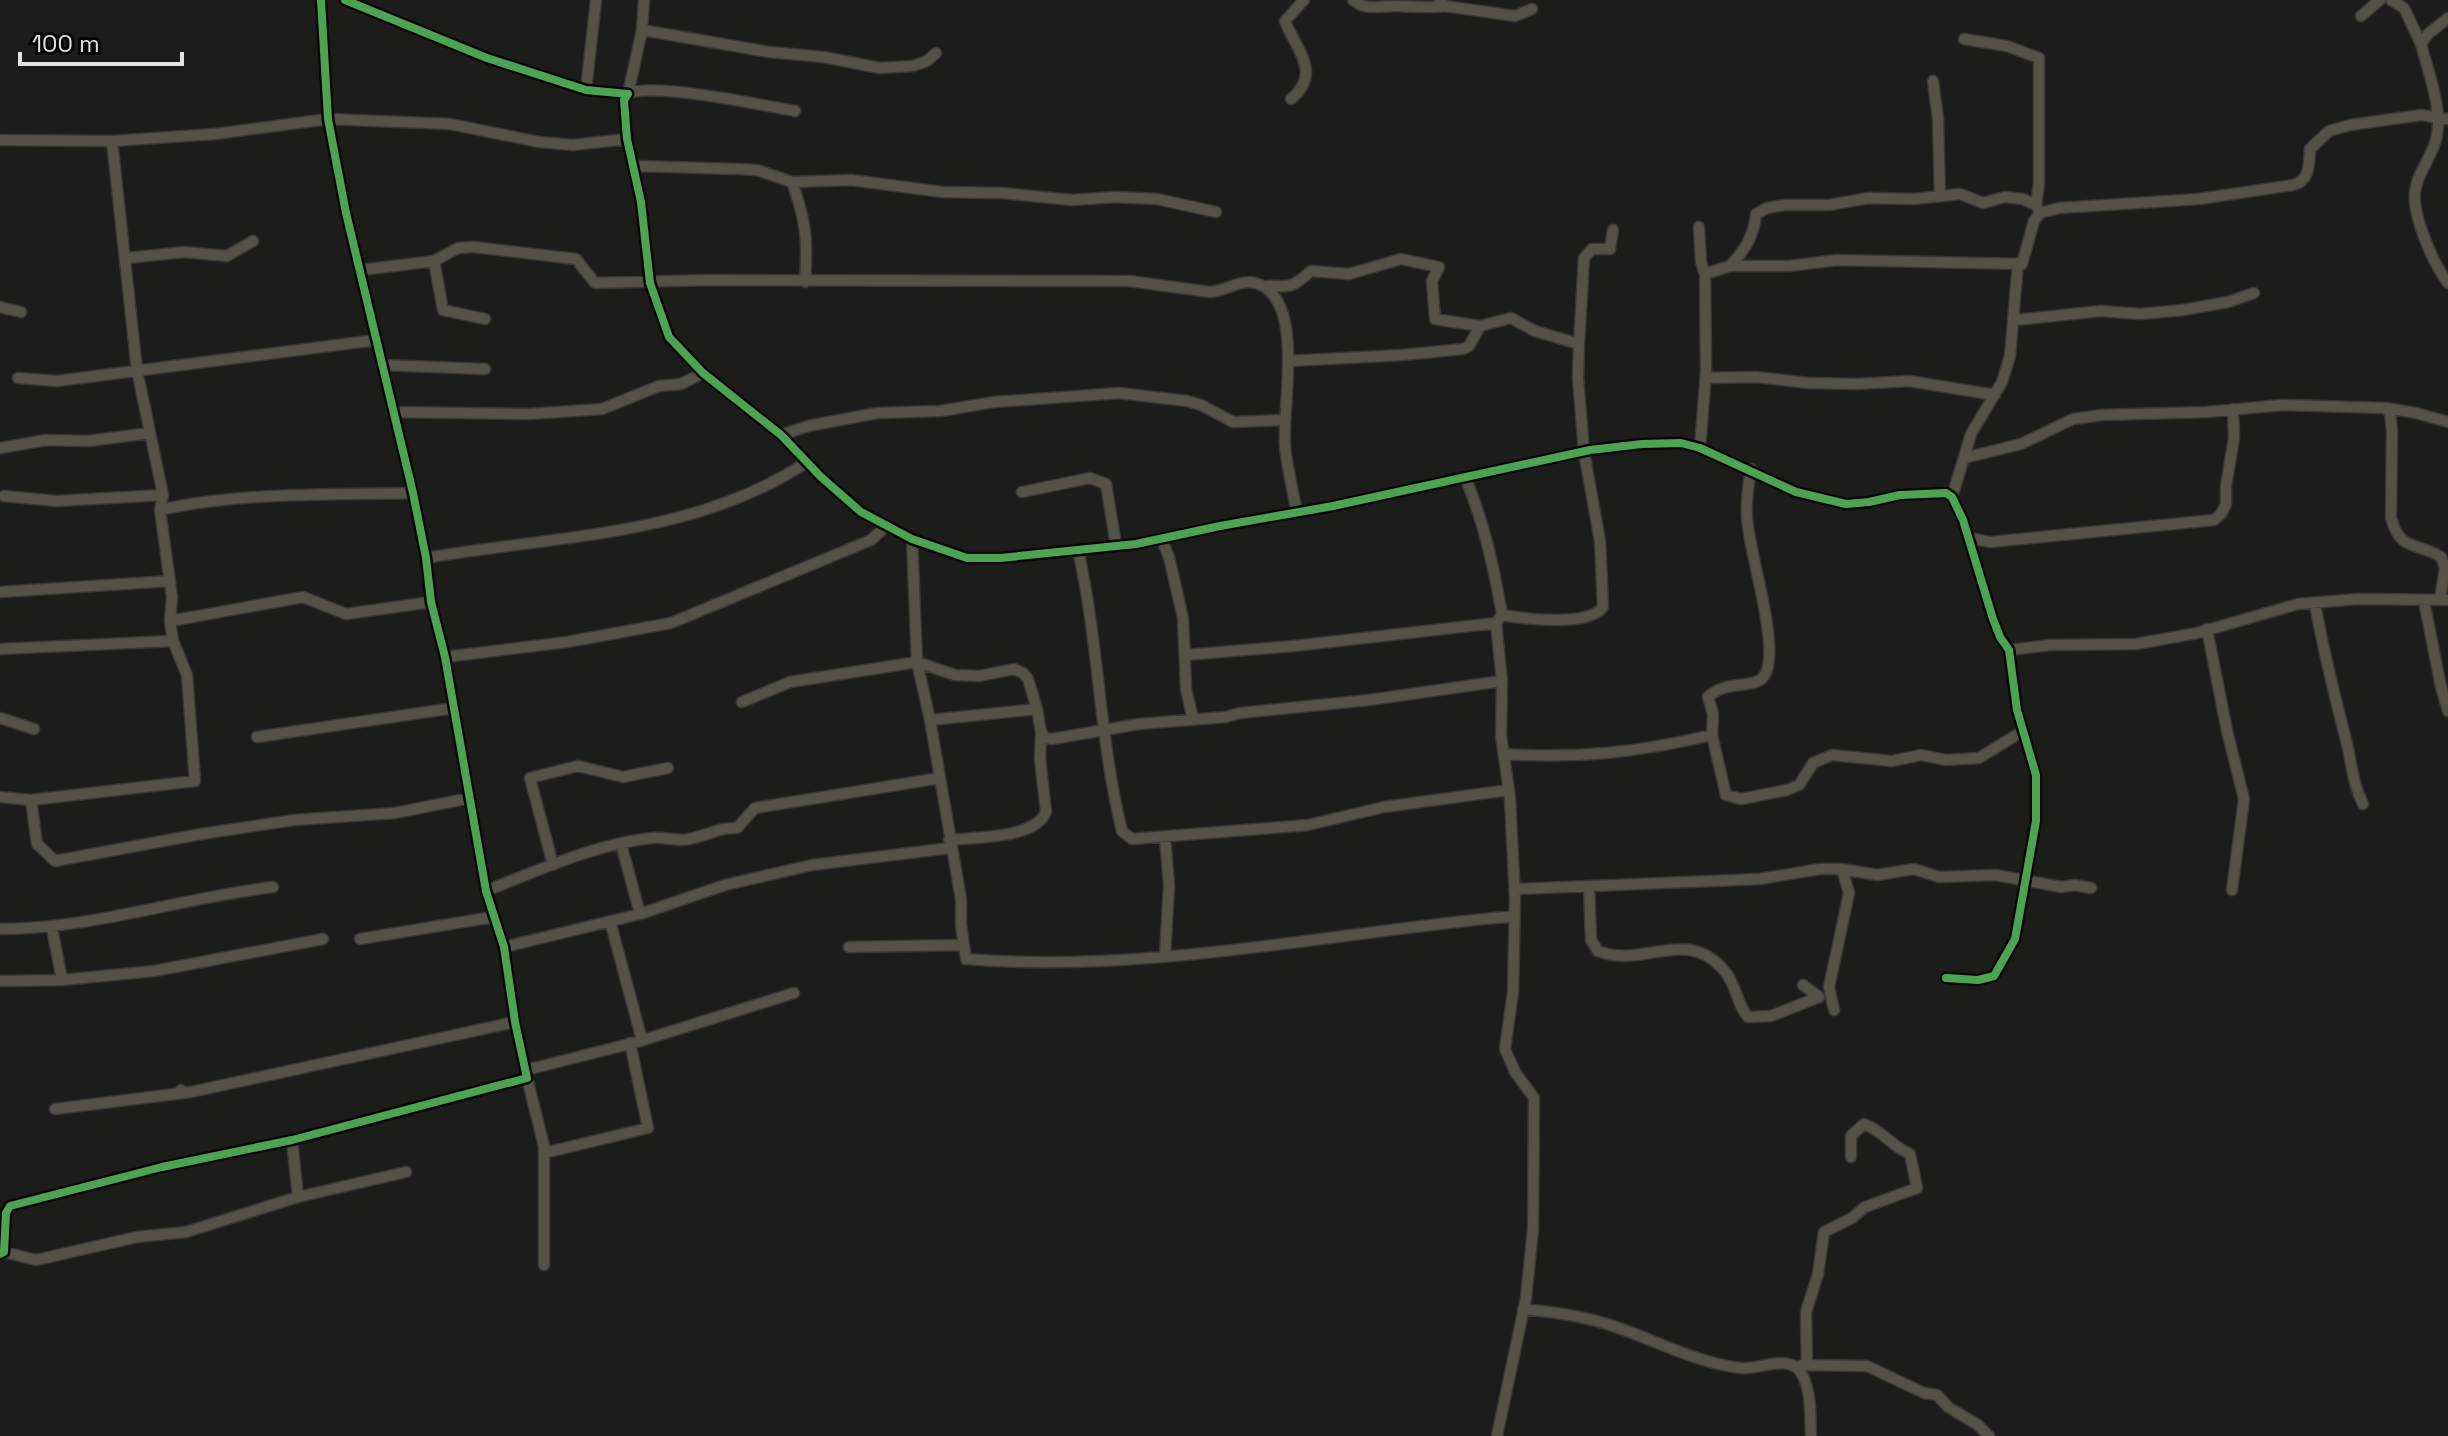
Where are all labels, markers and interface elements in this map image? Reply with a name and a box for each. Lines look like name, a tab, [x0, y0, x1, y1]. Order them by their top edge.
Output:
scale bar	[20, 16, 182, 66]
text: 100 m	[32, 28, 100, 59]

